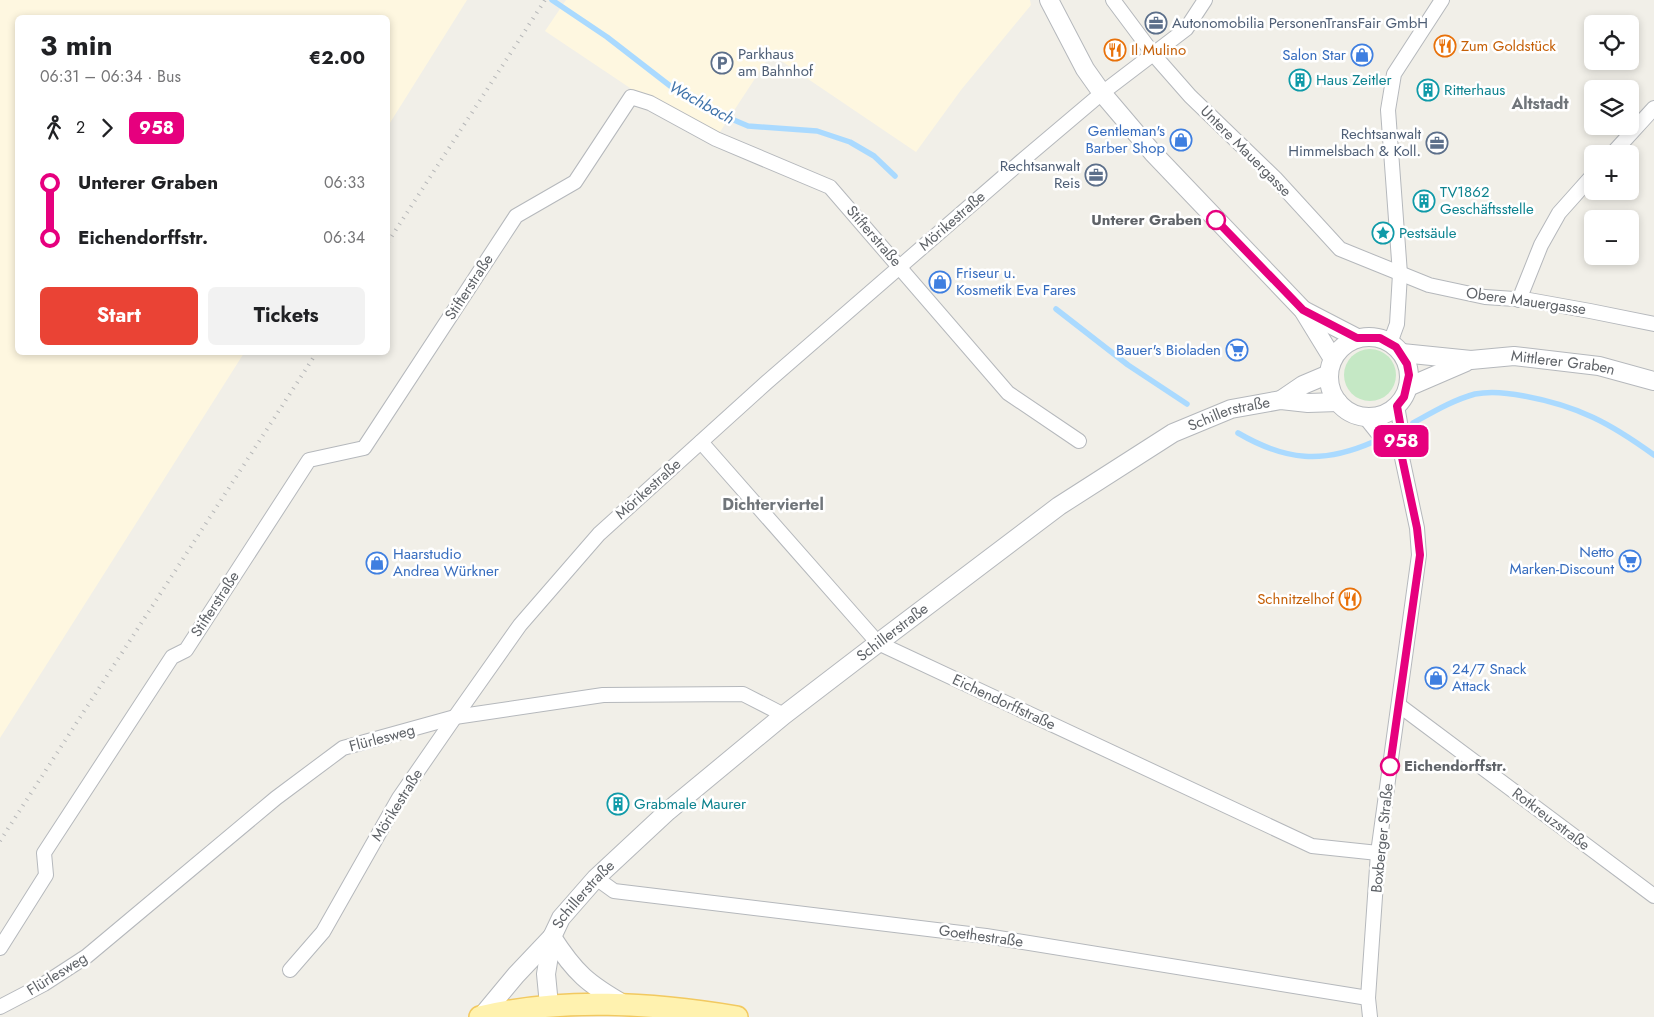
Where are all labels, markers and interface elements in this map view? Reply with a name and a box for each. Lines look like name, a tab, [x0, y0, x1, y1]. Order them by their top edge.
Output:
office icon: Autonomobilia PersonenTransFair GmbH	[1144, 11, 1168, 35]
place label: Autonomobilia PersonenTransFair GmbH	[1172, 12, 1428, 34]
map controls	[1584, 15, 1639, 265]
button: locate	[1584, 15, 1639, 70]
text: 3 min	[40, 25, 113, 66]
restaurant icon: Zum Goldstück	[1433, 34, 1457, 58]
place label: Zum Goldstück	[1461, 35, 1556, 57]
restaurant icon: Il Mulino	[1103, 38, 1127, 62]
place label: Il Mulino	[1131, 39, 1186, 61]
place label: Parkhaus am Bahnhof	[738, 43, 814, 82]
shop icon: Salon Star	[1350, 43, 1374, 67]
text: €2.00	[309, 44, 365, 71]
place label: Salon Star	[1282, 44, 1347, 66]
parking icon: Parkhaus am Bahnhof	[710, 51, 734, 75]
text: 06:31 – 06:34 · Bus	[40, 65, 181, 88]
building icon: Haus Zeitler	[1288, 68, 1312, 92]
place label: Haus Zeitler	[1316, 69, 1392, 91]
water label: Wachbach	[665, 75, 739, 130]
building icon: Ritterhaus	[1416, 78, 1440, 102]
place label: Ritterhaus	[1444, 79, 1505, 101]
button: layers	[1584, 80, 1639, 135]
district label: Altstadt	[1510, 92, 1569, 115]
street label: Untere Mauergasse	[1195, 100, 1297, 202]
icon: walk	[40, 114, 68, 142]
icon: forward	[93, 114, 121, 142]
text: 958	[139, 115, 174, 141]
text: 2	[76, 116, 85, 139]
place label: Gentleman's Barber Shop	[1086, 120, 1165, 159]
place label: Rechtsanwalt Himmelsbach & Koll.	[1288, 123, 1421, 162]
shop icon: Gentleman's Barber Shop	[1169, 128, 1193, 152]
office icon: Rechtsanwalt Himmelsbach & Koll.	[1425, 131, 1449, 155]
button: +	[1584, 145, 1639, 200]
place label: Rechtsanwalt Reis	[1000, 155, 1080, 194]
office icon: Rechtsanwalt Reis	[1084, 163, 1108, 187]
text: Unterer Graben	[78, 169, 218, 196]
text: 06:33	[324, 171, 365, 194]
place label: TV1862 Geschäftsstelle	[1440, 181, 1534, 220]
street label: Mörikestraße	[914, 186, 990, 256]
building icon: TV1862 Geschäftsstelle	[1412, 189, 1436, 213]
street label: Stifterstraße	[841, 201, 907, 272]
place label: Unterer Graben	[1091, 209, 1202, 231]
marker: Unterer Graben	[1206, 210, 1226, 230]
button: −	[1584, 210, 1639, 265]
place icon: Pestsäule	[1371, 221, 1395, 245]
place label: Pestsäule	[1399, 222, 1457, 244]
text: Eichendorffstr.	[78, 224, 208, 251]
text: 06:34	[323, 226, 365, 249]
street label: Stifterstraße	[439, 249, 499, 324]
place label: Friseur u. Kosmetik Eva Fares	[956, 262, 1076, 301]
shop icon: Friseur u. Kosmetik Eva Fares	[928, 270, 952, 294]
street label: Obere Mauergasse	[1465, 282, 1588, 320]
button: Start	[40, 287, 198, 345]
button: Tickets	[208, 287, 365, 345]
supermarket icon: Bauer's Bioladen	[1225, 338, 1249, 362]
place label: Bauer's Bioladen	[1116, 339, 1221, 361]
street label: Mittlerer Graben	[1510, 345, 1618, 381]
street label: Schillerstraße	[1184, 391, 1272, 437]
line badge: 958	[1372, 425, 1430, 457]
text: 958	[1384, 428, 1418, 454]
street label: Mörikestraße	[610, 453, 686, 525]
district label: Dichterviertel	[722, 493, 824, 516]
place label: Netto Marken-Discount	[1510, 541, 1614, 580]
place label: Haarstudio Andrea Würkner	[393, 543, 500, 582]
supermarket icon: Netto Marken-Discount	[1618, 549, 1642, 573]
shop icon: Haarstudio Andrea Würkner	[365, 551, 389, 575]
street label: Stifterstraße	[185, 566, 245, 641]
restaurant icon: Schnitzelhof	[1338, 587, 1362, 611]
place label: Schnitzelhof	[1257, 588, 1335, 610]
street label: Schillerstraße	[852, 598, 933, 667]
place label: 24/7 Snack Attack	[1452, 658, 1527, 697]
shop icon: 24/7 Snack Attack	[1424, 666, 1448, 690]
street label: Eichendorffstraße	[949, 668, 1059, 736]
street label: Flürlesweg	[347, 719, 417, 757]
place label: Eichendorffstr.	[1404, 755, 1507, 777]
marker: Eichendorffstr.	[1380, 756, 1400, 776]
street label: Mörikestraße	[366, 764, 428, 845]
street label: Boxberger Straße	[1365, 782, 1399, 894]
street label: Rotkreuzstraße	[1507, 782, 1595, 856]
building icon: Grabmale Maurer	[606, 792, 630, 816]
place label: Grabmale Maurer	[634, 793, 747, 815]
street label: Schillerstraße	[547, 855, 620, 932]
street label: Goethestraße	[937, 919, 1025, 953]
street label: Flürlesweg	[23, 947, 91, 1001]

